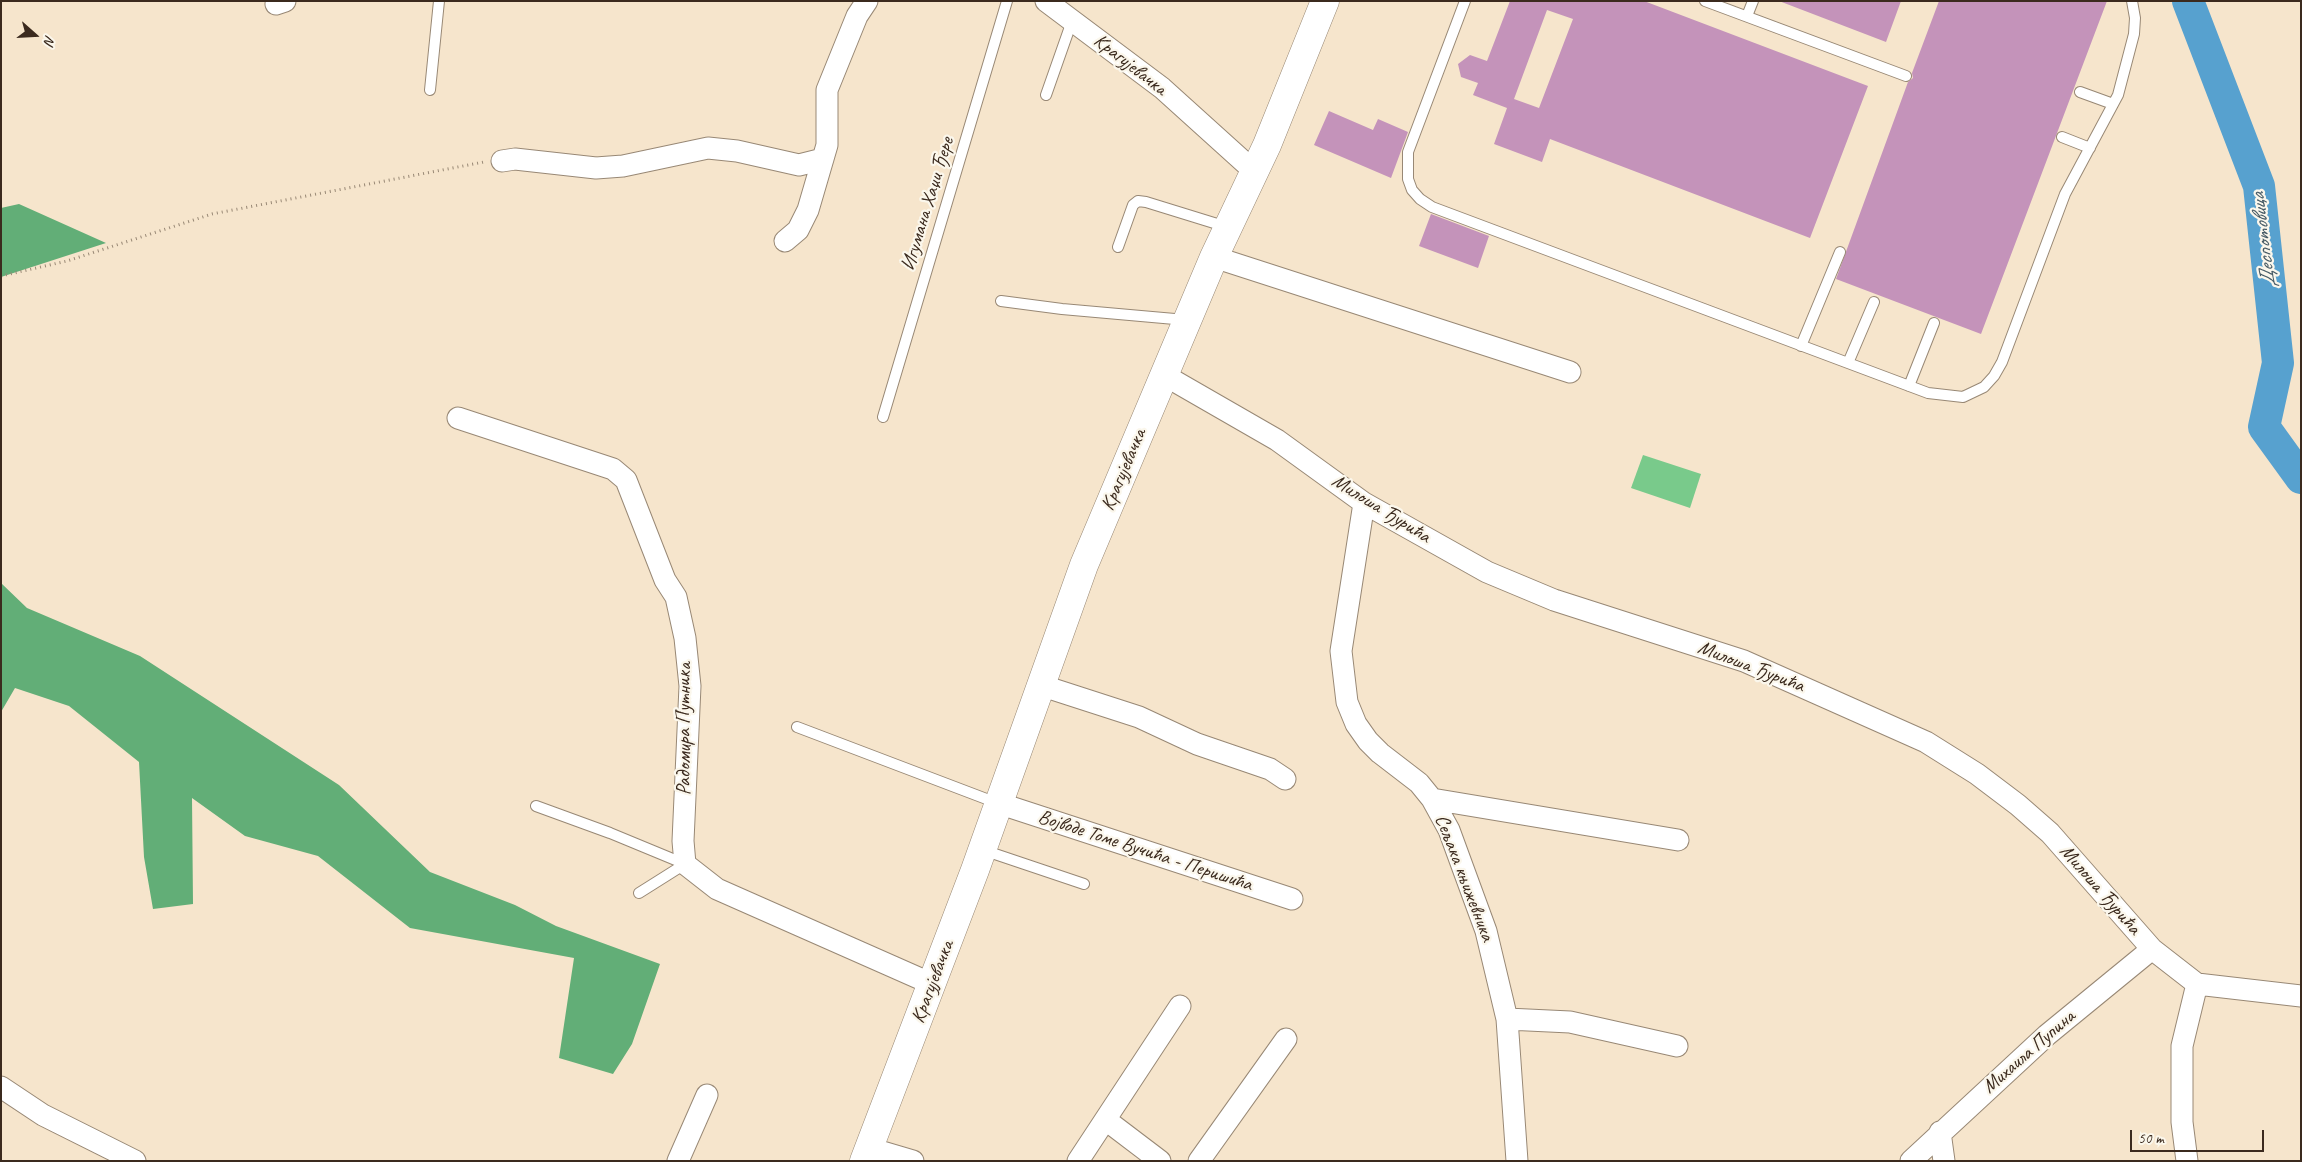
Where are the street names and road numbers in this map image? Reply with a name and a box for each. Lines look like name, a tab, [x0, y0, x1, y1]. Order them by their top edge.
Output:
street label: Крагујевачка	[1089, 29, 1171, 101]
street label: Игумана Хаџи Ђере	[896, 134, 960, 274]
street label: Крагујевачка	[1096, 426, 1152, 514]
street label: Милоша Ђурића	[1327, 469, 1435, 549]
street label: Милоша Ђурића	[1694, 636, 1808, 698]
street label: Радомира Путника	[673, 663, 697, 795]
street label: Војводе Томе Вучића - Перишића	[1035, 805, 1255, 897]
street label: Сељака књижевника	[1429, 811, 1499, 945]
street label: Милоша Ђурића	[2054, 840, 2146, 940]
street label: Крагујевачка	[906, 937, 960, 1027]
street label: Михаила Пупина	[1978, 1005, 2080, 1099]

